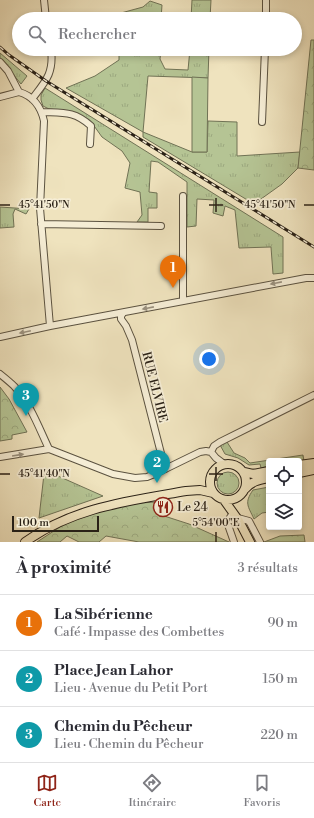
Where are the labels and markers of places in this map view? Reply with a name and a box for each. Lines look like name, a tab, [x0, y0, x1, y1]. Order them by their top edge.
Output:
pin: 1	[160, 255, 186, 288]
pin: 3	[13, 383, 39, 416]
pin: 2	[144, 450, 170, 483]
restaurant icon: Le 24	[152, 496, 174, 518]
place label: Le 24	[177, 500, 208, 515]

